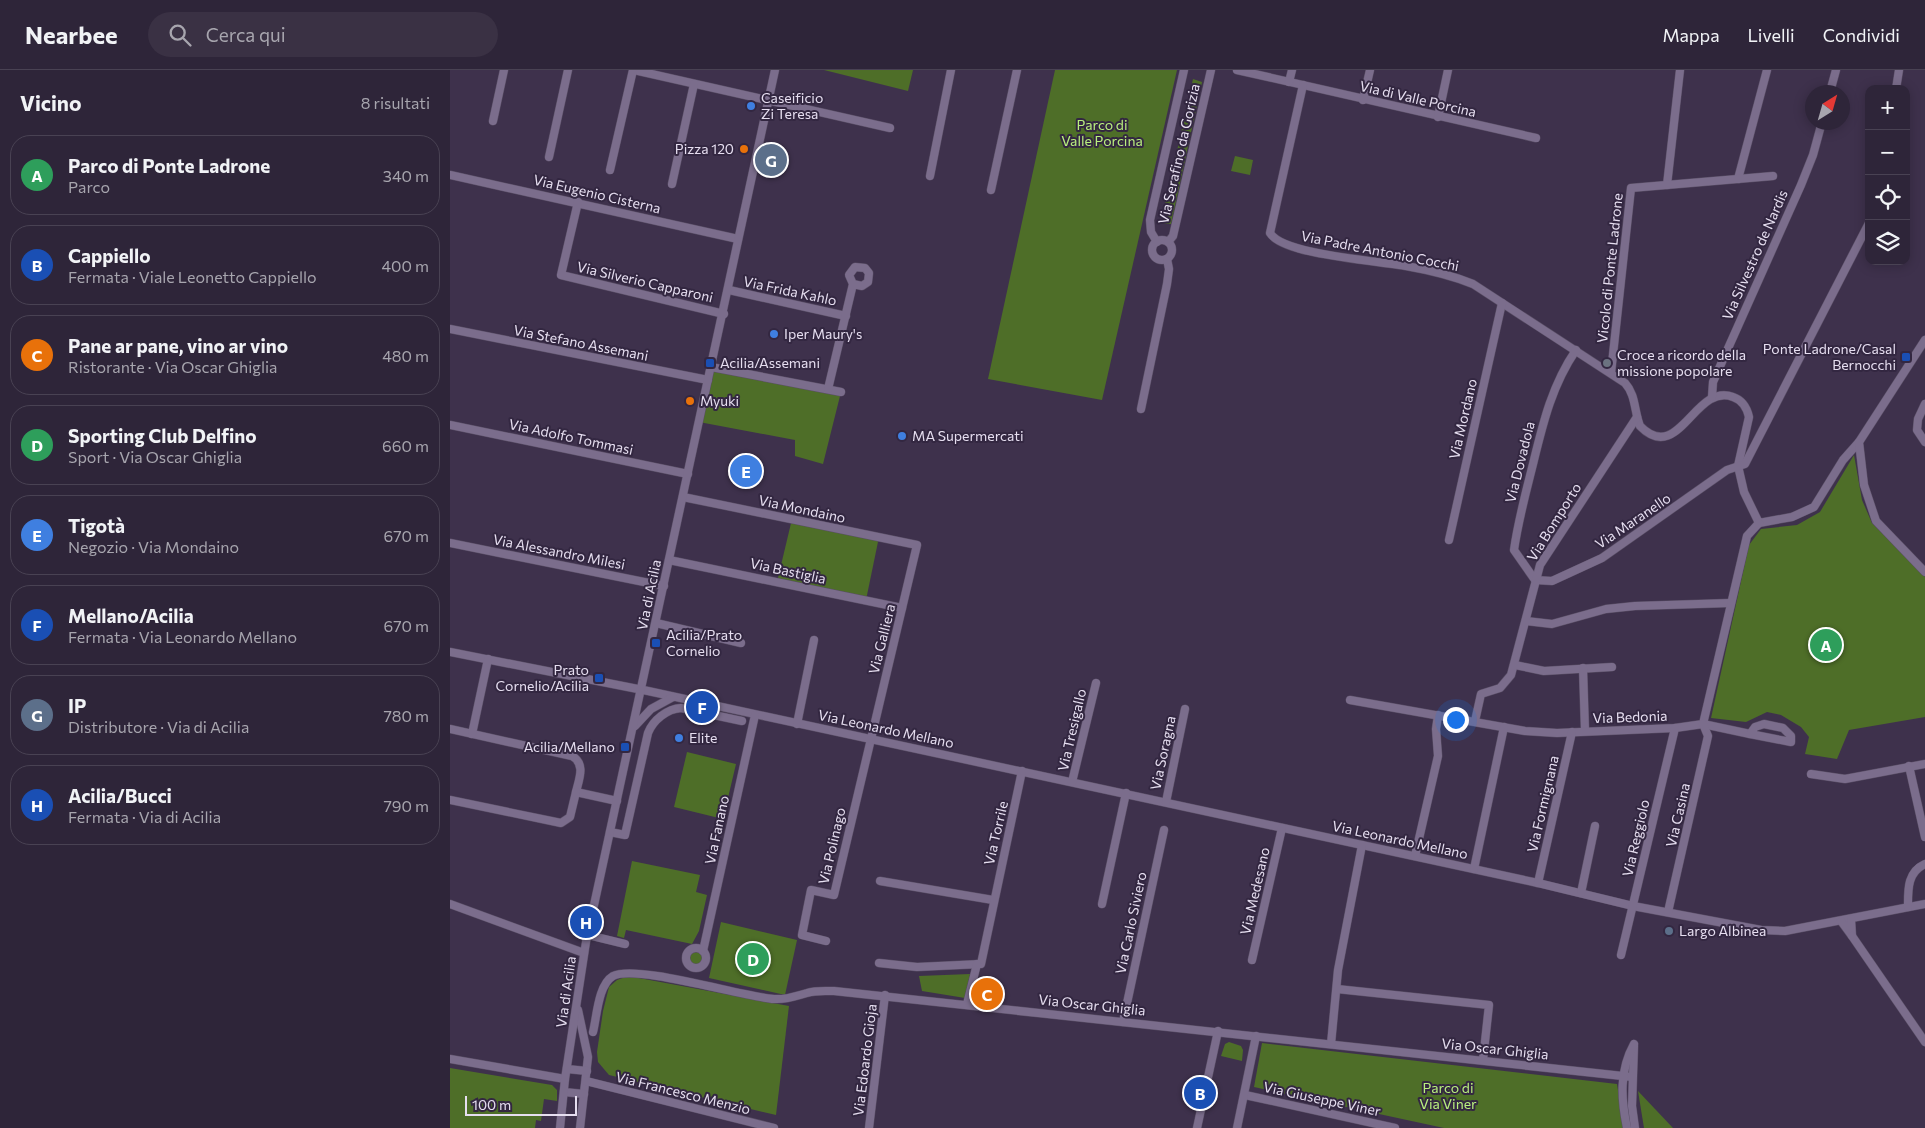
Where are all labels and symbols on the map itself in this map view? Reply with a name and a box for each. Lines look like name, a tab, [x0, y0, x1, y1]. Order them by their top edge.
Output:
street label: Via di Valle Porcina	[1358, 77, 1478, 120]
street label: Via Serafino da Gorizia	[1154, 82, 1203, 226]
north arrow	[1805, 85, 1850, 130]
place label: Caseificio Zi Teresa	[761, 89, 823, 122]
marker: Caseificio Zi Teresa	[745, 100, 757, 112]
park label: Parco di Valle Porcina	[1061, 116, 1143, 149]
place label: Pizza 120	[675, 140, 734, 157]
pin: G	[755, 141, 787, 179]
marker: Pizza 120	[738, 143, 750, 155]
street label: Via Eugenio Cisterna	[532, 171, 663, 216]
street label: Via Silvestro de Nardis	[1718, 187, 1791, 323]
street label: Vicolo di Ponte Ladrone	[1593, 192, 1626, 344]
street label: Via Padre Antonio Cocchi	[1300, 227, 1461, 274]
street label: Via Silverio Capparoni	[575, 258, 715, 305]
street label: Via Frida Kahlo	[742, 272, 838, 309]
street label: Via Stefano Assemani	[512, 321, 650, 364]
place label: Iper Maury's	[784, 325, 862, 342]
marker: Iper Maury's	[768, 328, 780, 340]
place label: Ponte Ladrone/Casal Bernocchi	[1763, 340, 1896, 373]
place label: Croce a ricordo della missione popolare	[1617, 346, 1746, 379]
marker: Ponte Ladrone/Casal Bernocchi	[1900, 351, 1912, 363]
place label: Acilia/Assemani	[720, 354, 820, 371]
marker: Acilia/Assemani	[704, 357, 716, 369]
marker: Croce a ricordo della missione popolare	[1601, 357, 1613, 369]
street label: Via Mordano	[1445, 377, 1480, 461]
place label: Myuki	[700, 392, 739, 409]
marker: Myuki	[684, 395, 696, 407]
street label: Via Adolfo Tommasi	[507, 415, 635, 458]
street label: Via Dovadola	[1501, 419, 1538, 504]
place label: MA Supermercati	[912, 427, 1024, 444]
marker: MA Supermercati	[896, 430, 908, 442]
pin: E	[730, 452, 762, 490]
street label: Via Bomporto	[1523, 479, 1584, 564]
street label: Via Maranello	[1592, 489, 1674, 552]
street label: Via Mondaino	[757, 491, 847, 526]
street label: Via Alessandro Milesi	[492, 530, 627, 573]
street label: Via Bastiglia	[749, 554, 828, 587]
street label: Via di Acilia	[633, 558, 664, 632]
street label: Via Galliera	[865, 602, 898, 676]
place label: Acilia/Prato Cornelio	[666, 626, 742, 659]
pin: A	[1810, 626, 1842, 664]
marker: Acilia/Prato Cornelio	[650, 637, 662, 649]
place label: Prato Cornelio/Acilia	[495, 661, 589, 694]
marker: Prato Cornelio/Acilia	[593, 672, 605, 684]
street label: Via Tresigallo	[1054, 687, 1089, 773]
pin: F	[686, 688, 718, 726]
street label: Via Leonardo Mellano	[817, 706, 956, 751]
your location	[1443, 707, 1469, 733]
street label: Via Bedonia	[1592, 707, 1668, 726]
street label: Via Soragna	[1146, 714, 1179, 792]
place label: Elite	[689, 729, 718, 746]
marker: Elite	[673, 732, 685, 744]
place label: Acilia/Mellano	[524, 738, 615, 755]
marker: Acilia/Mellano	[619, 741, 631, 753]
street label: Via Formignana	[1523, 754, 1562, 854]
street label: Via Casina	[1662, 781, 1693, 849]
street label: Via Fanano	[701, 794, 732, 866]
street label: Via Reggiolo	[1618, 798, 1653, 878]
street label: Via Torrile	[980, 799, 1011, 867]
street label: Via Polinago	[814, 806, 849, 886]
street label: Via Leonardo Mellano	[1331, 817, 1470, 862]
street label: Via Medesano	[1236, 845, 1273, 936]
street label: Via Carlo Siviero	[1111, 870, 1150, 976]
pin: H	[570, 903, 602, 941]
place label: Largo Albinea	[1679, 922, 1766, 939]
marker: Largo Albinea	[1663, 925, 1675, 937]
pin: D	[737, 940, 769, 978]
street label: Via di Acilia	[552, 955, 579, 1029]
pin: C	[971, 975, 1003, 1013]
street label: Via Oscar Ghiglia	[1038, 990, 1146, 1019]
street label: Via Edoardo Gioja	[849, 1003, 880, 1117]
street label: Via Oscar Ghiglia	[1441, 1034, 1549, 1063]
street label: Via Francesco Menzio	[614, 1068, 752, 1117]
pin: B	[1184, 1074, 1216, 1112]
street label: Via Giuseppe Viner	[1262, 1078, 1383, 1119]
park label: Parco di Via Viner	[1419, 1079, 1477, 1112]
scale bar	[465, 1093, 578, 1116]

